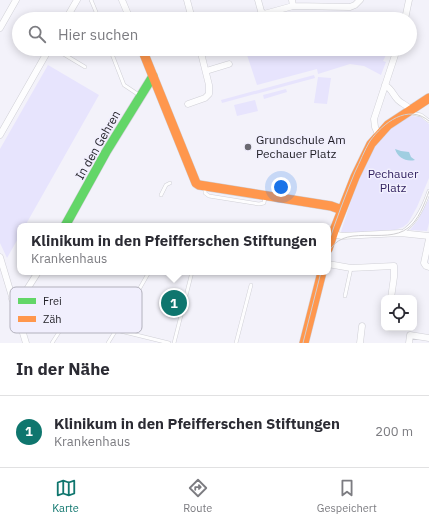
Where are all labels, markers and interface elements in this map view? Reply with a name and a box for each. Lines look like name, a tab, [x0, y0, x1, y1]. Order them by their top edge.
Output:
search box	[12, 12, 417, 56]
icon: search	[26, 23, 48, 45]
text: Hier suchen	[58, 25, 138, 44]
street label: In den Gehren	[72, 108, 123, 182]
place label: Grundschule Am Pechauer Platz	[256, 132, 346, 161]
marker: Grundschule Am Pechauer Platz	[243, 142, 253, 152]
park label: Pechauer Platz	[368, 166, 419, 195]
your location	[271, 177, 291, 197]
popup	[17, 223, 331, 275]
text: Klinikum in den Pfeifferschen Stiftungen	[31, 231, 317, 250]
text: Krankenhaus	[31, 250, 107, 267]
legend	[10, 287, 142, 333]
pin: 1	[161, 288, 187, 318]
text: Frei	[43, 294, 62, 308]
map controls	[381, 295, 417, 331]
button: locate	[381, 295, 417, 331]
text: Zäh	[43, 312, 62, 326]
text: In der Nähe	[16, 358, 110, 380]
text: Klinikum in den Pfeifferschen Stiftungen	[54, 414, 340, 433]
text: 1	[25, 423, 33, 440]
text: 200 m	[375, 423, 413, 440]
text: Krankenhaus	[54, 433, 130, 450]
tab: Karte	[52, 477, 79, 515]
tab: Route	[183, 477, 212, 515]
tab: Gespeichert	[317, 477, 377, 515]

